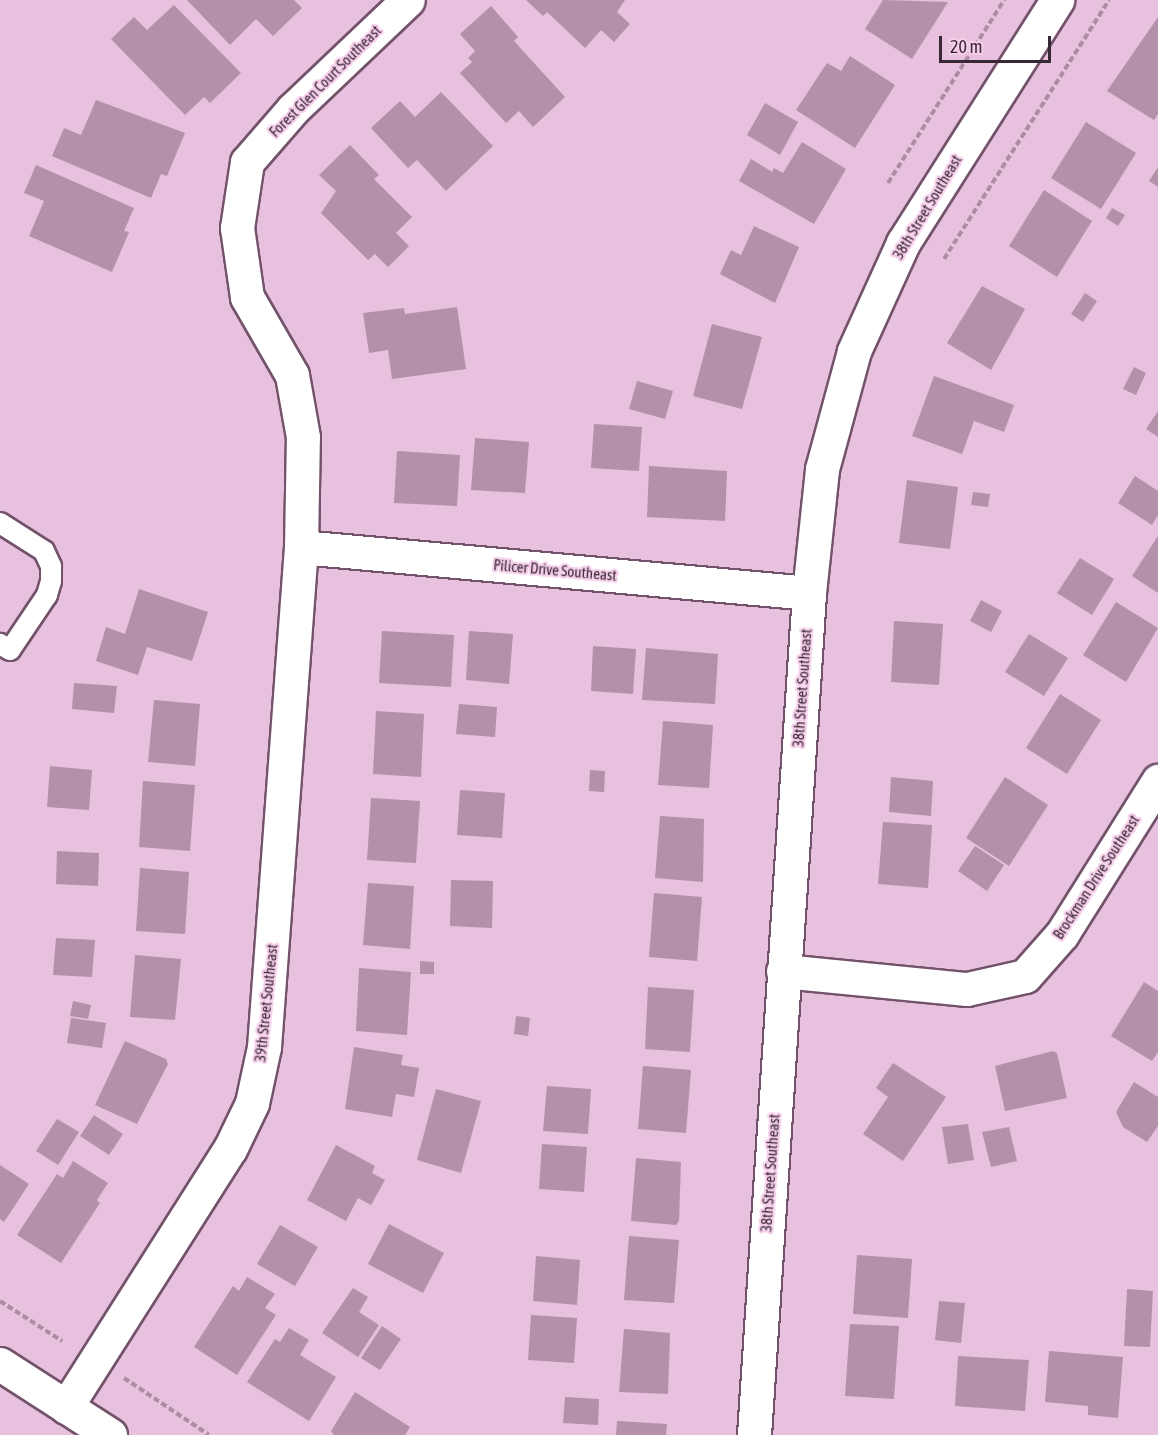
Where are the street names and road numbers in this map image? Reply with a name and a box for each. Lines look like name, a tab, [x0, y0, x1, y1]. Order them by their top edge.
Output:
street label: Forest Glen Court Southeast	[265, 21, 385, 141]
street label: 38th Street Southeast	[889, 152, 965, 262]
street label: Pilicer Drive Southeast	[493, 556, 617, 584]
street label: 38th Street Southeast	[789, 628, 815, 748]
street label: Brockman Drive Southeast	[1049, 811, 1143, 943]
street label: 39th Street Southeast	[251, 943, 281, 1063]
street label: 38th Street Southeast	[757, 1113, 783, 1233]

